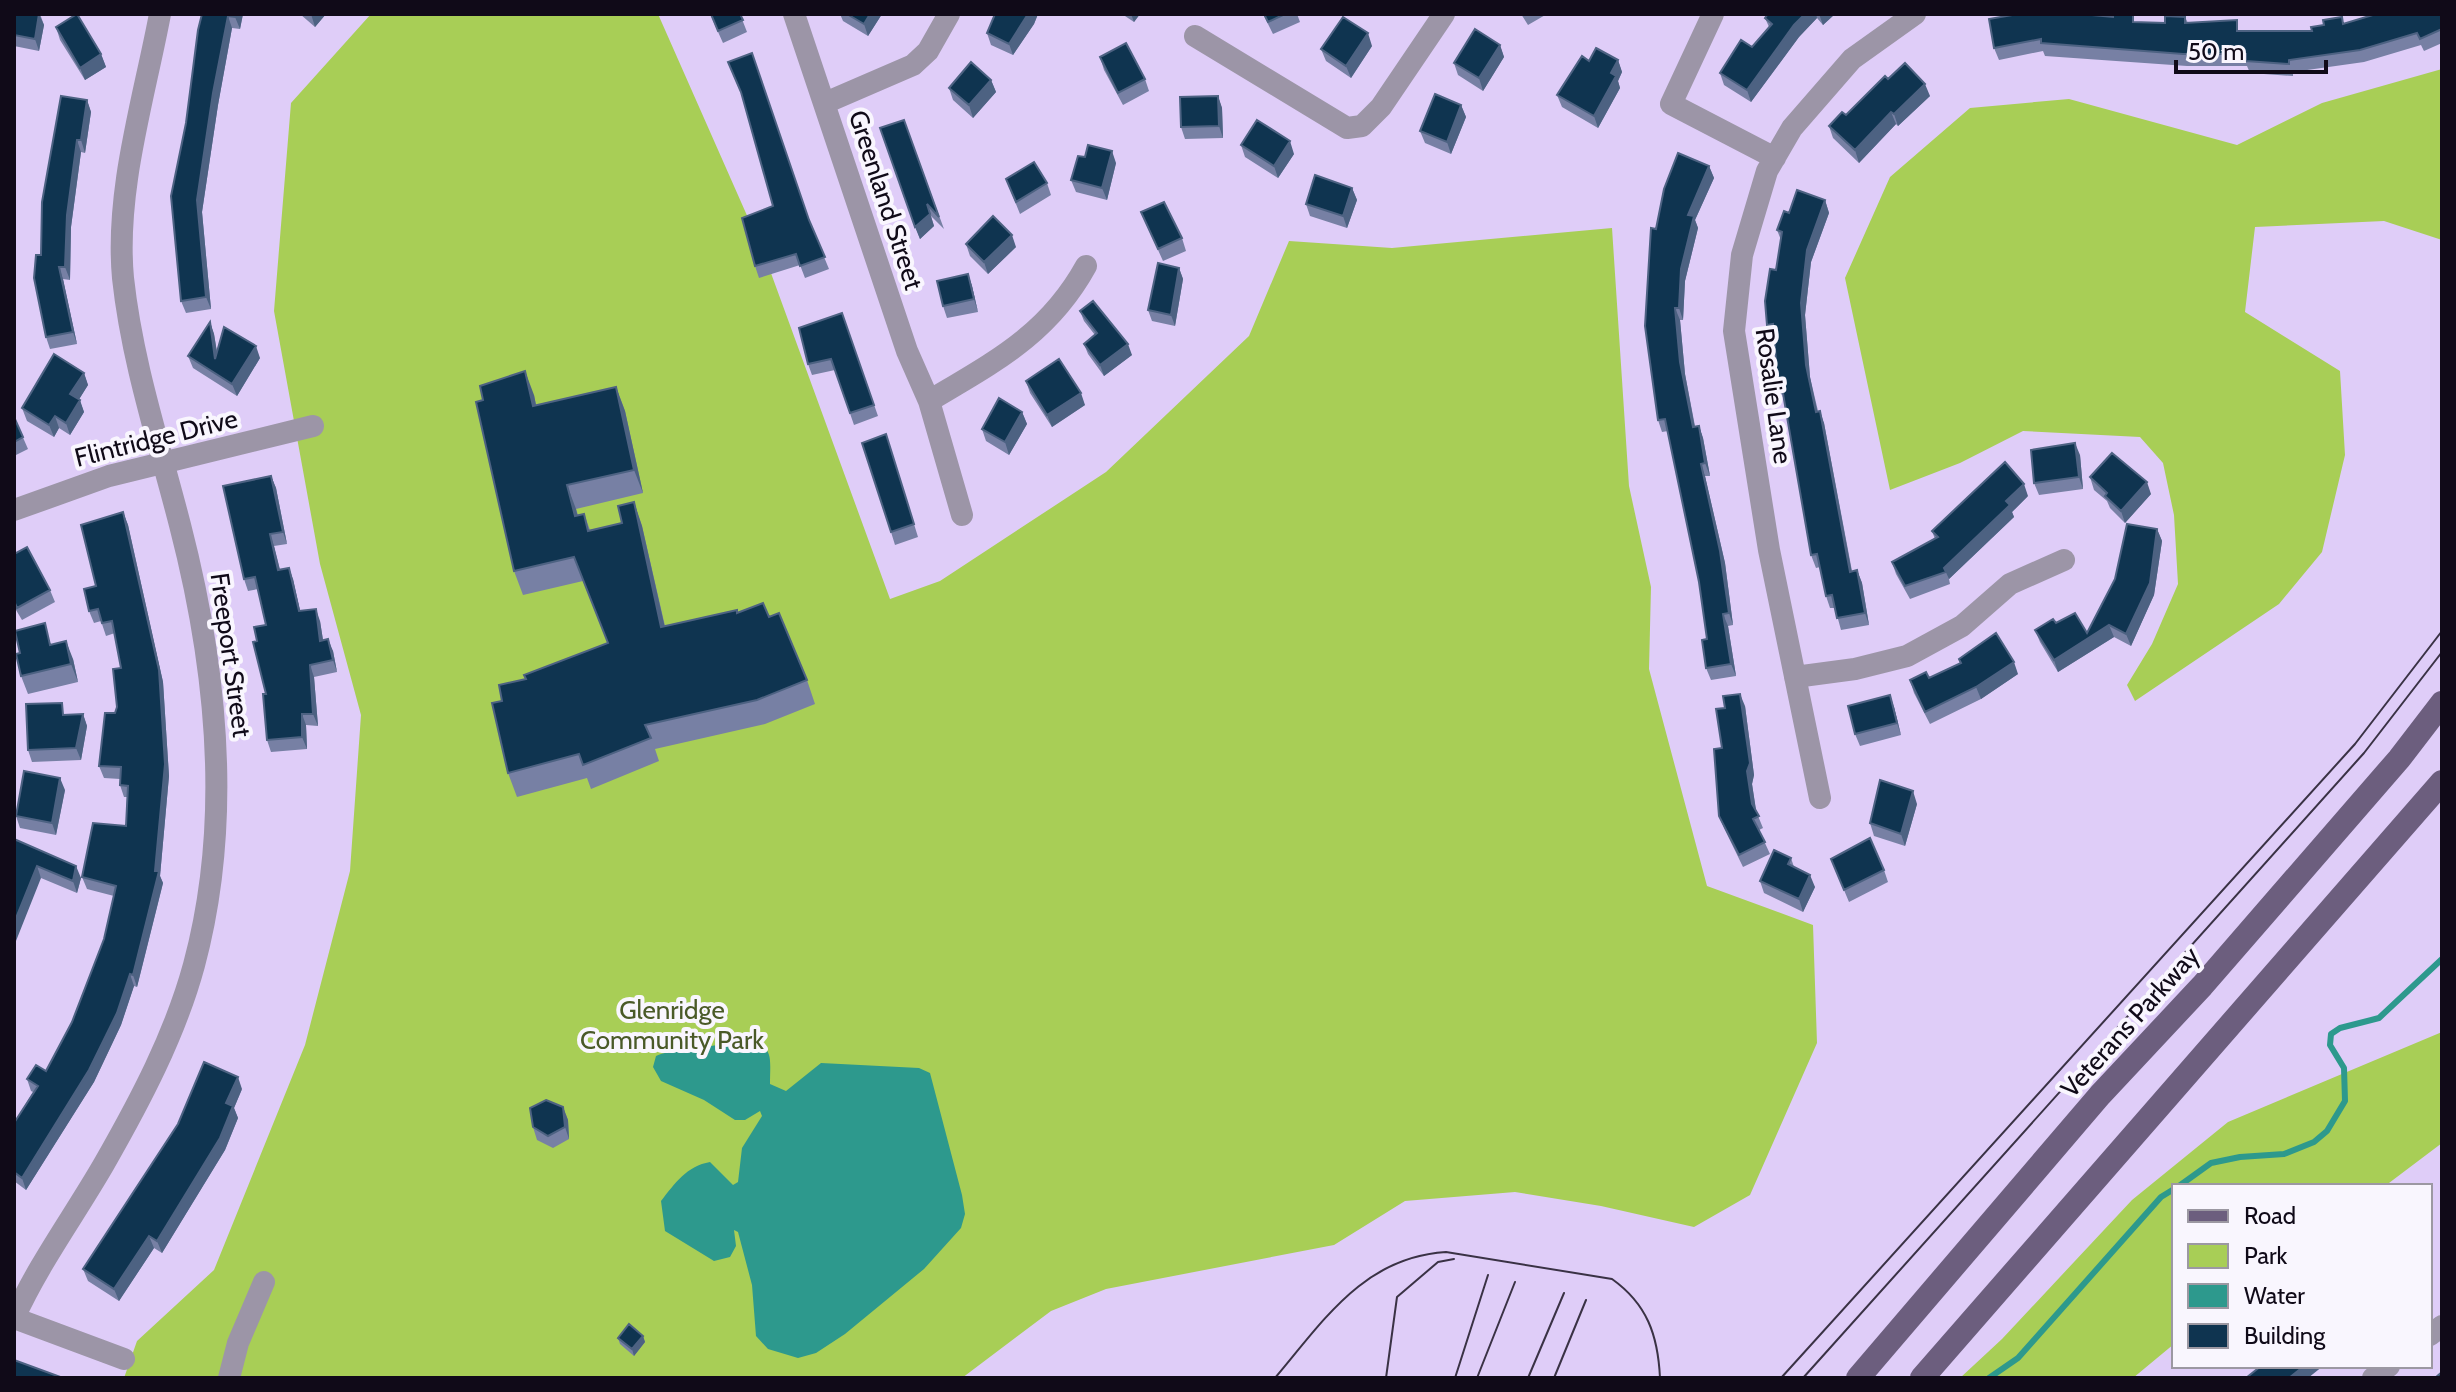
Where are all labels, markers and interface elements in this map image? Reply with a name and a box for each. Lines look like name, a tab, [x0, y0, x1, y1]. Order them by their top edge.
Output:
scale bar	[2176, 24, 2326, 74]
text: 50 m	[2188, 37, 2244, 66]
street label: Greenland Street	[842, 106, 930, 294]
street label: Rosalie Lane	[1749, 326, 1799, 466]
street label: Flintridge Drive	[71, 402, 241, 474]
street label: Freeport Street	[204, 571, 258, 739]
street label: Veterans Parkway	[2054, 940, 2206, 1104]
park label: Glenridge Community Park	[580, 994, 764, 1056]
legend	[2172, 1184, 2432, 1368]
text: Road	[2244, 1201, 2296, 1230]
text: Park	[2244, 1241, 2287, 1270]
text: Water	[2244, 1281, 2305, 1310]
text: Building	[2244, 1321, 2326, 1350]

